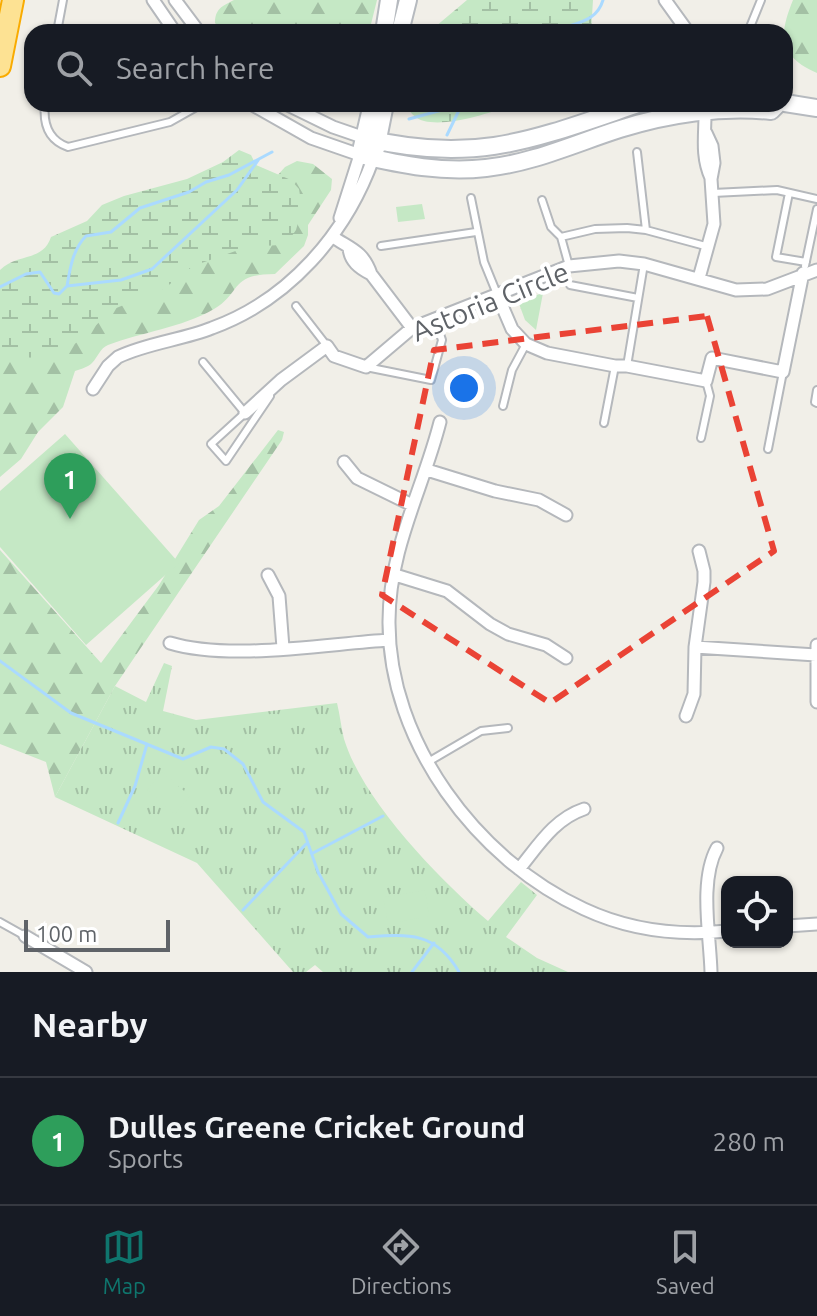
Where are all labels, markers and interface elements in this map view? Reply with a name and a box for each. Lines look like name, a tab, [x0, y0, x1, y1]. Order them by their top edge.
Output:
search box	[24, 24, 793, 112]
icon: search	[52, 46, 96, 90]
text: Search here	[116, 51, 275, 85]
street label: Astoria Circle	[407, 255, 573, 347]
your location	[444, 368, 484, 408]
pin: 1	[44, 453, 96, 519]
map controls	[721, 876, 793, 948]
button: locate	[721, 876, 793, 948]
scale bar	[24, 916, 170, 952]
text: 100 m	[36, 921, 97, 946]
text: Nearby	[32, 1005, 147, 1043]
text: Dulles Greene Cricket Ground	[108, 1110, 525, 1144]
text: 1	[51, 1127, 65, 1156]
text: 280 m	[713, 1127, 785, 1156]
text: Sports	[108, 1144, 183, 1173]
tab: Map	[102, 1225, 146, 1298]
tab: Directions	[351, 1225, 451, 1298]
tab: Saved	[656, 1225, 715, 1298]

